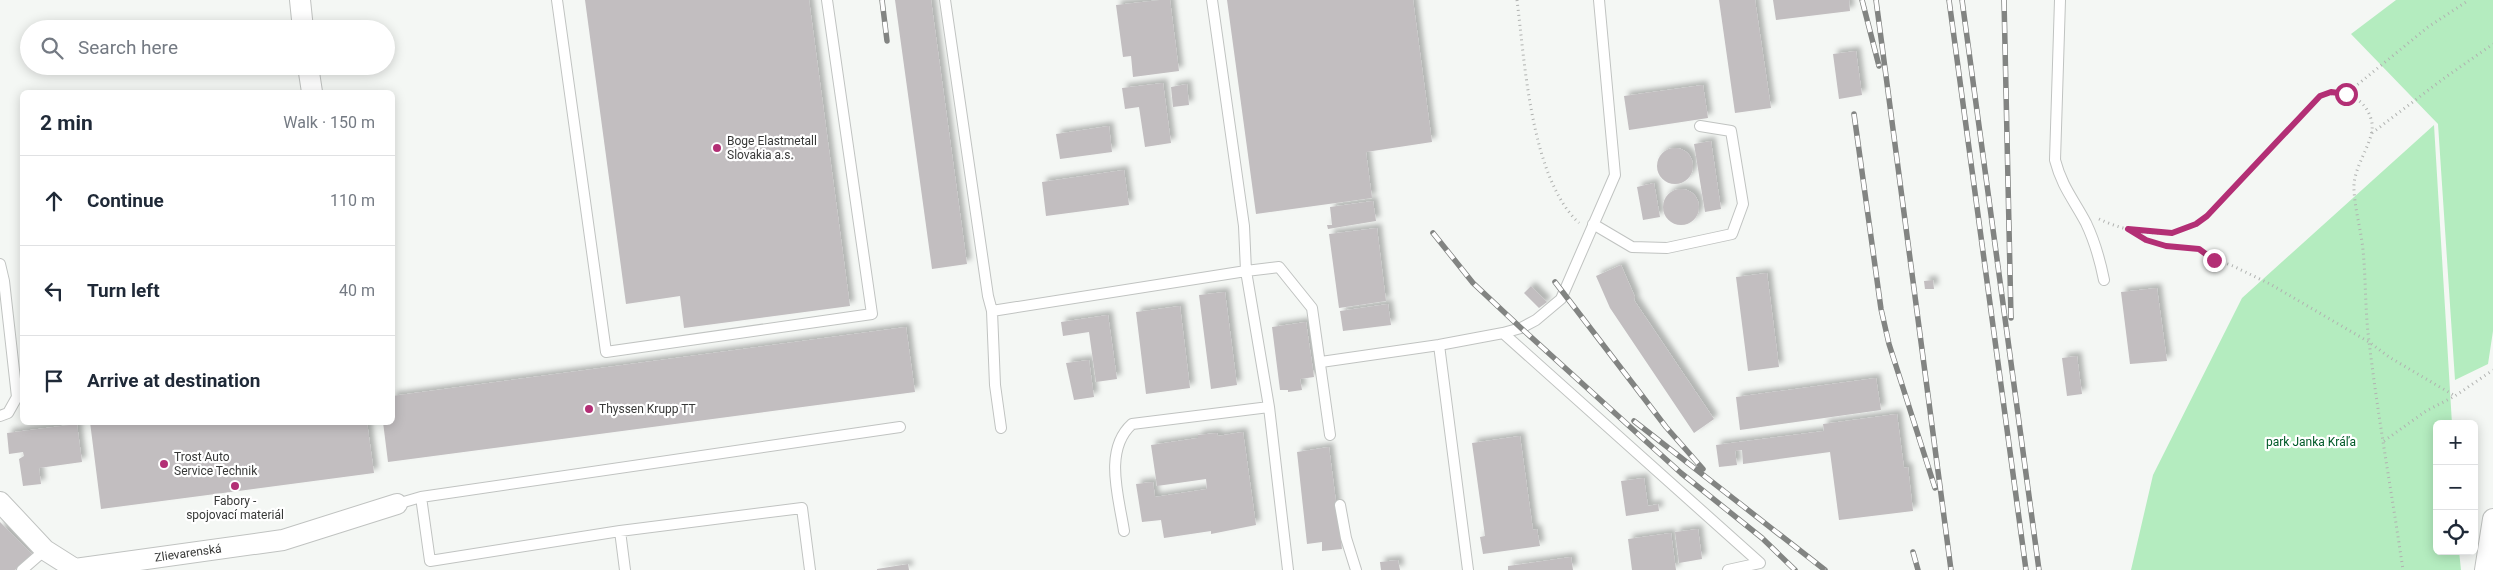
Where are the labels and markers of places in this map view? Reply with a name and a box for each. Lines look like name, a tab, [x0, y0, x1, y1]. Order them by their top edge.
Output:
place label: Boge Elastmetall Slovakia a.s.	[727, 134, 817, 162]
marker: Boge Elastmetall Slovakia a.s.	[711, 142, 723, 154]
place label: Thyssen Krupp TT	[599, 402, 696, 416]
marker: Thyssen Krupp TT	[583, 403, 595, 415]
place label: Trost Auto Service Technik	[174, 450, 258, 478]
marker: Trost Auto Service Technik	[158, 458, 170, 470]
marker: Fabory - spojovací materiál	[229, 480, 241, 492]
place label: Fabory - spojovací materiál	[186, 494, 284, 522]

